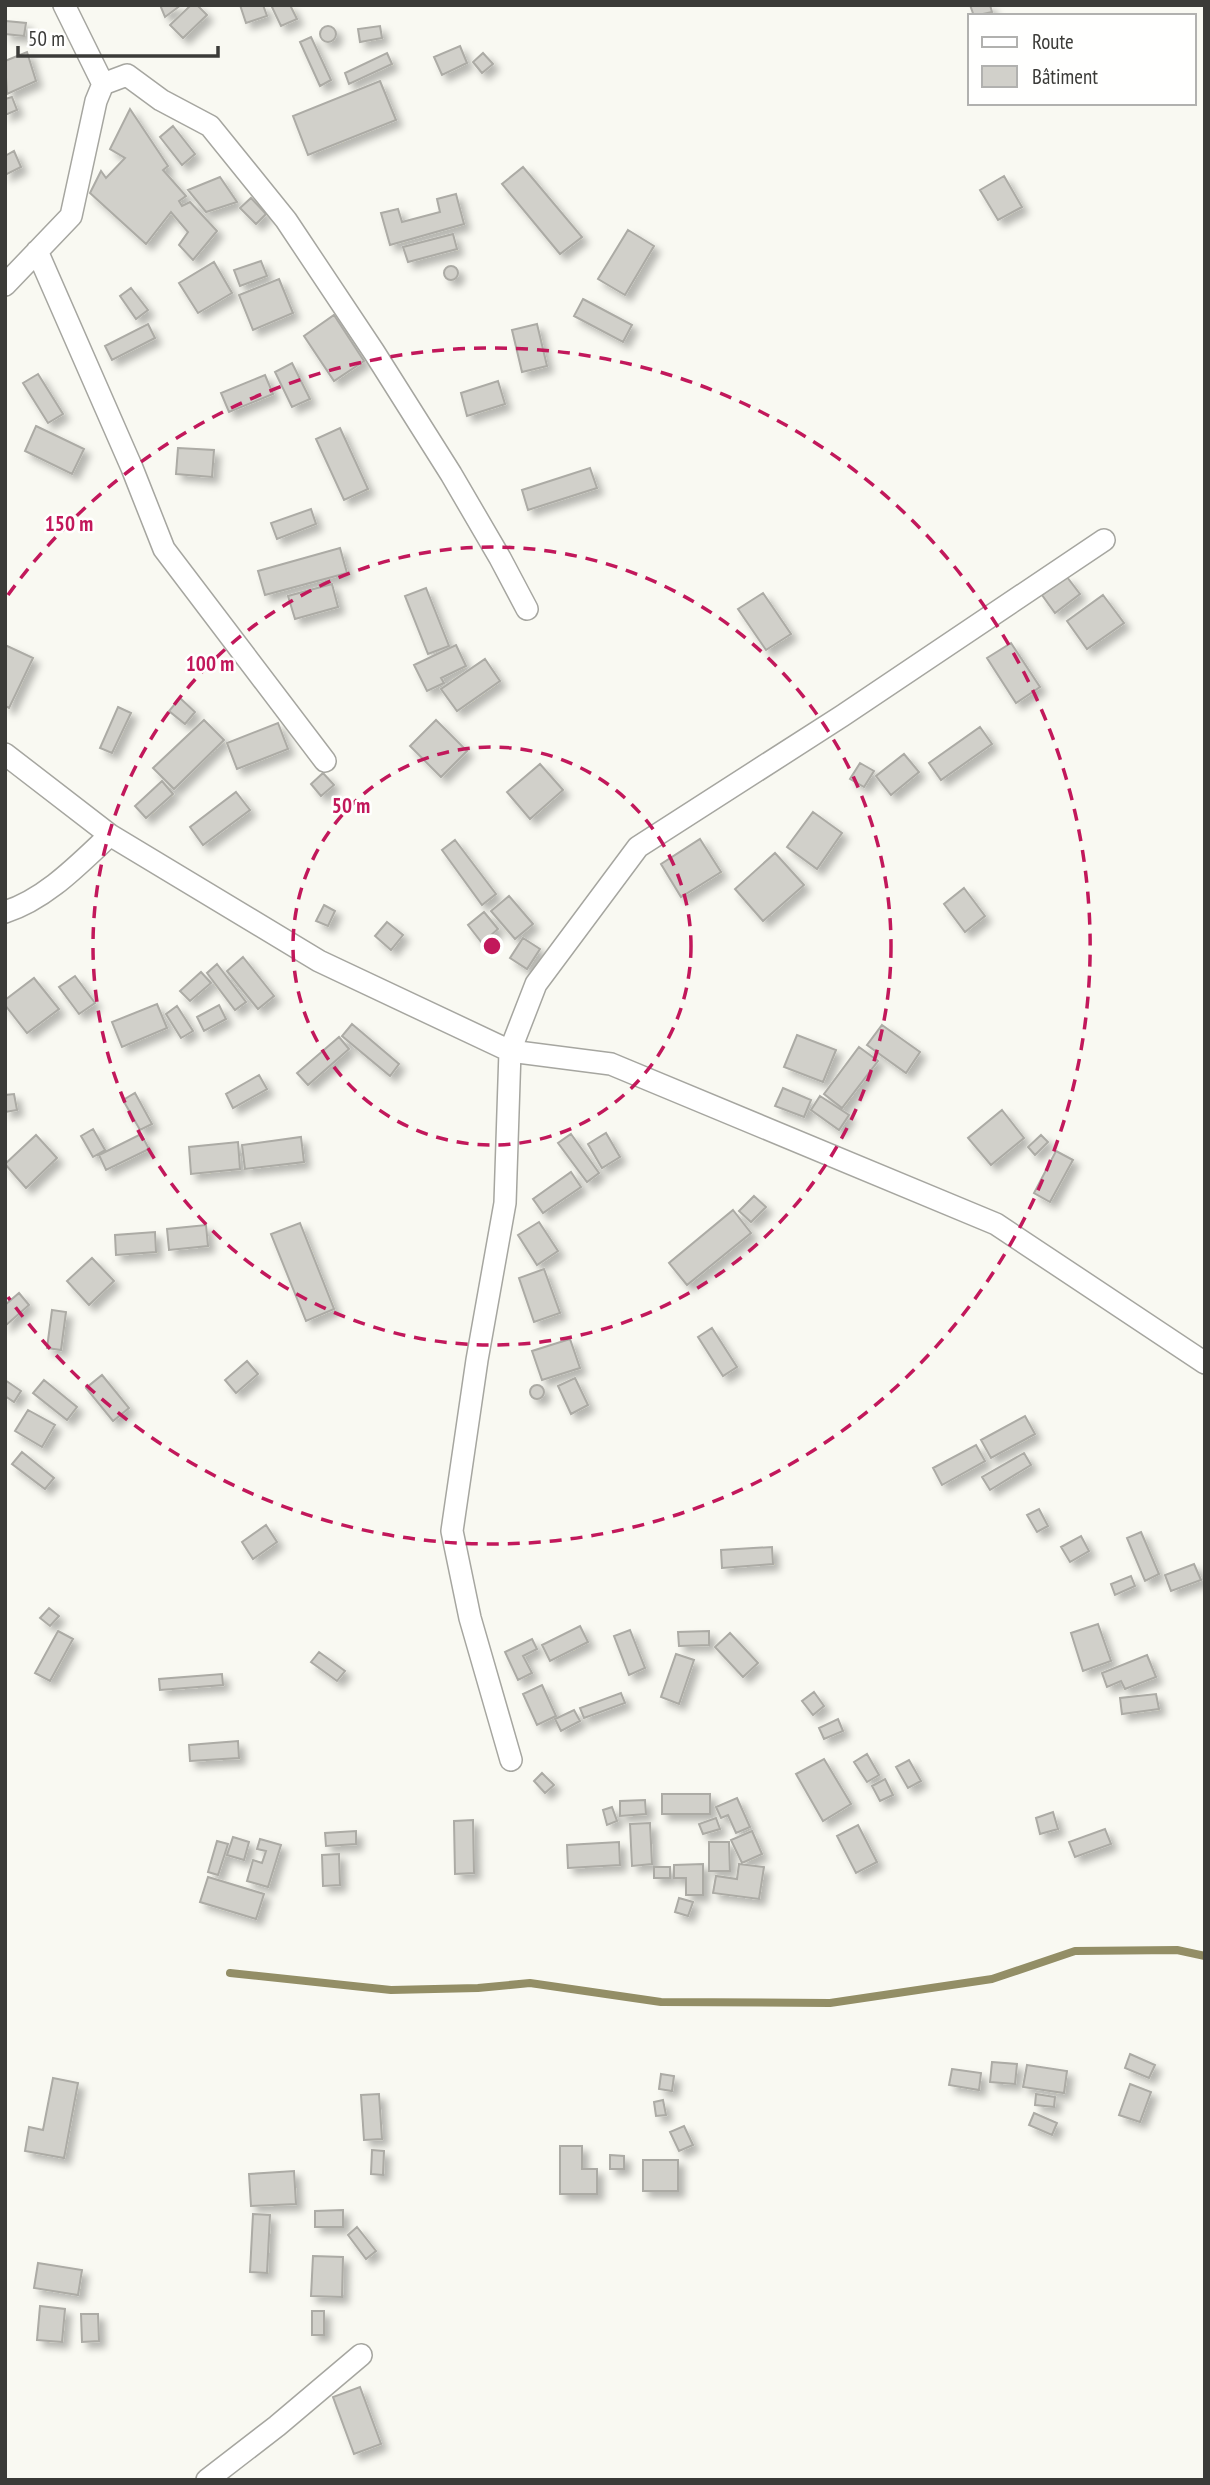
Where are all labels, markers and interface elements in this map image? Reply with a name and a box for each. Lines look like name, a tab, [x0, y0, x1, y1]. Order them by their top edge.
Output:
scale bar	[18, 14, 217, 58]
legend	[968, 14, 1196, 105]
text: 50 m	[28, 25, 65, 52]
text: Route	[1032, 28, 1074, 55]
text: Bâtiment	[1032, 63, 1098, 90]
text: 150 m	[45, 510, 93, 537]
text: 100 m	[186, 650, 234, 677]
text: 50 m	[332, 792, 370, 819]
centre of rings	[480, 934, 504, 958]

